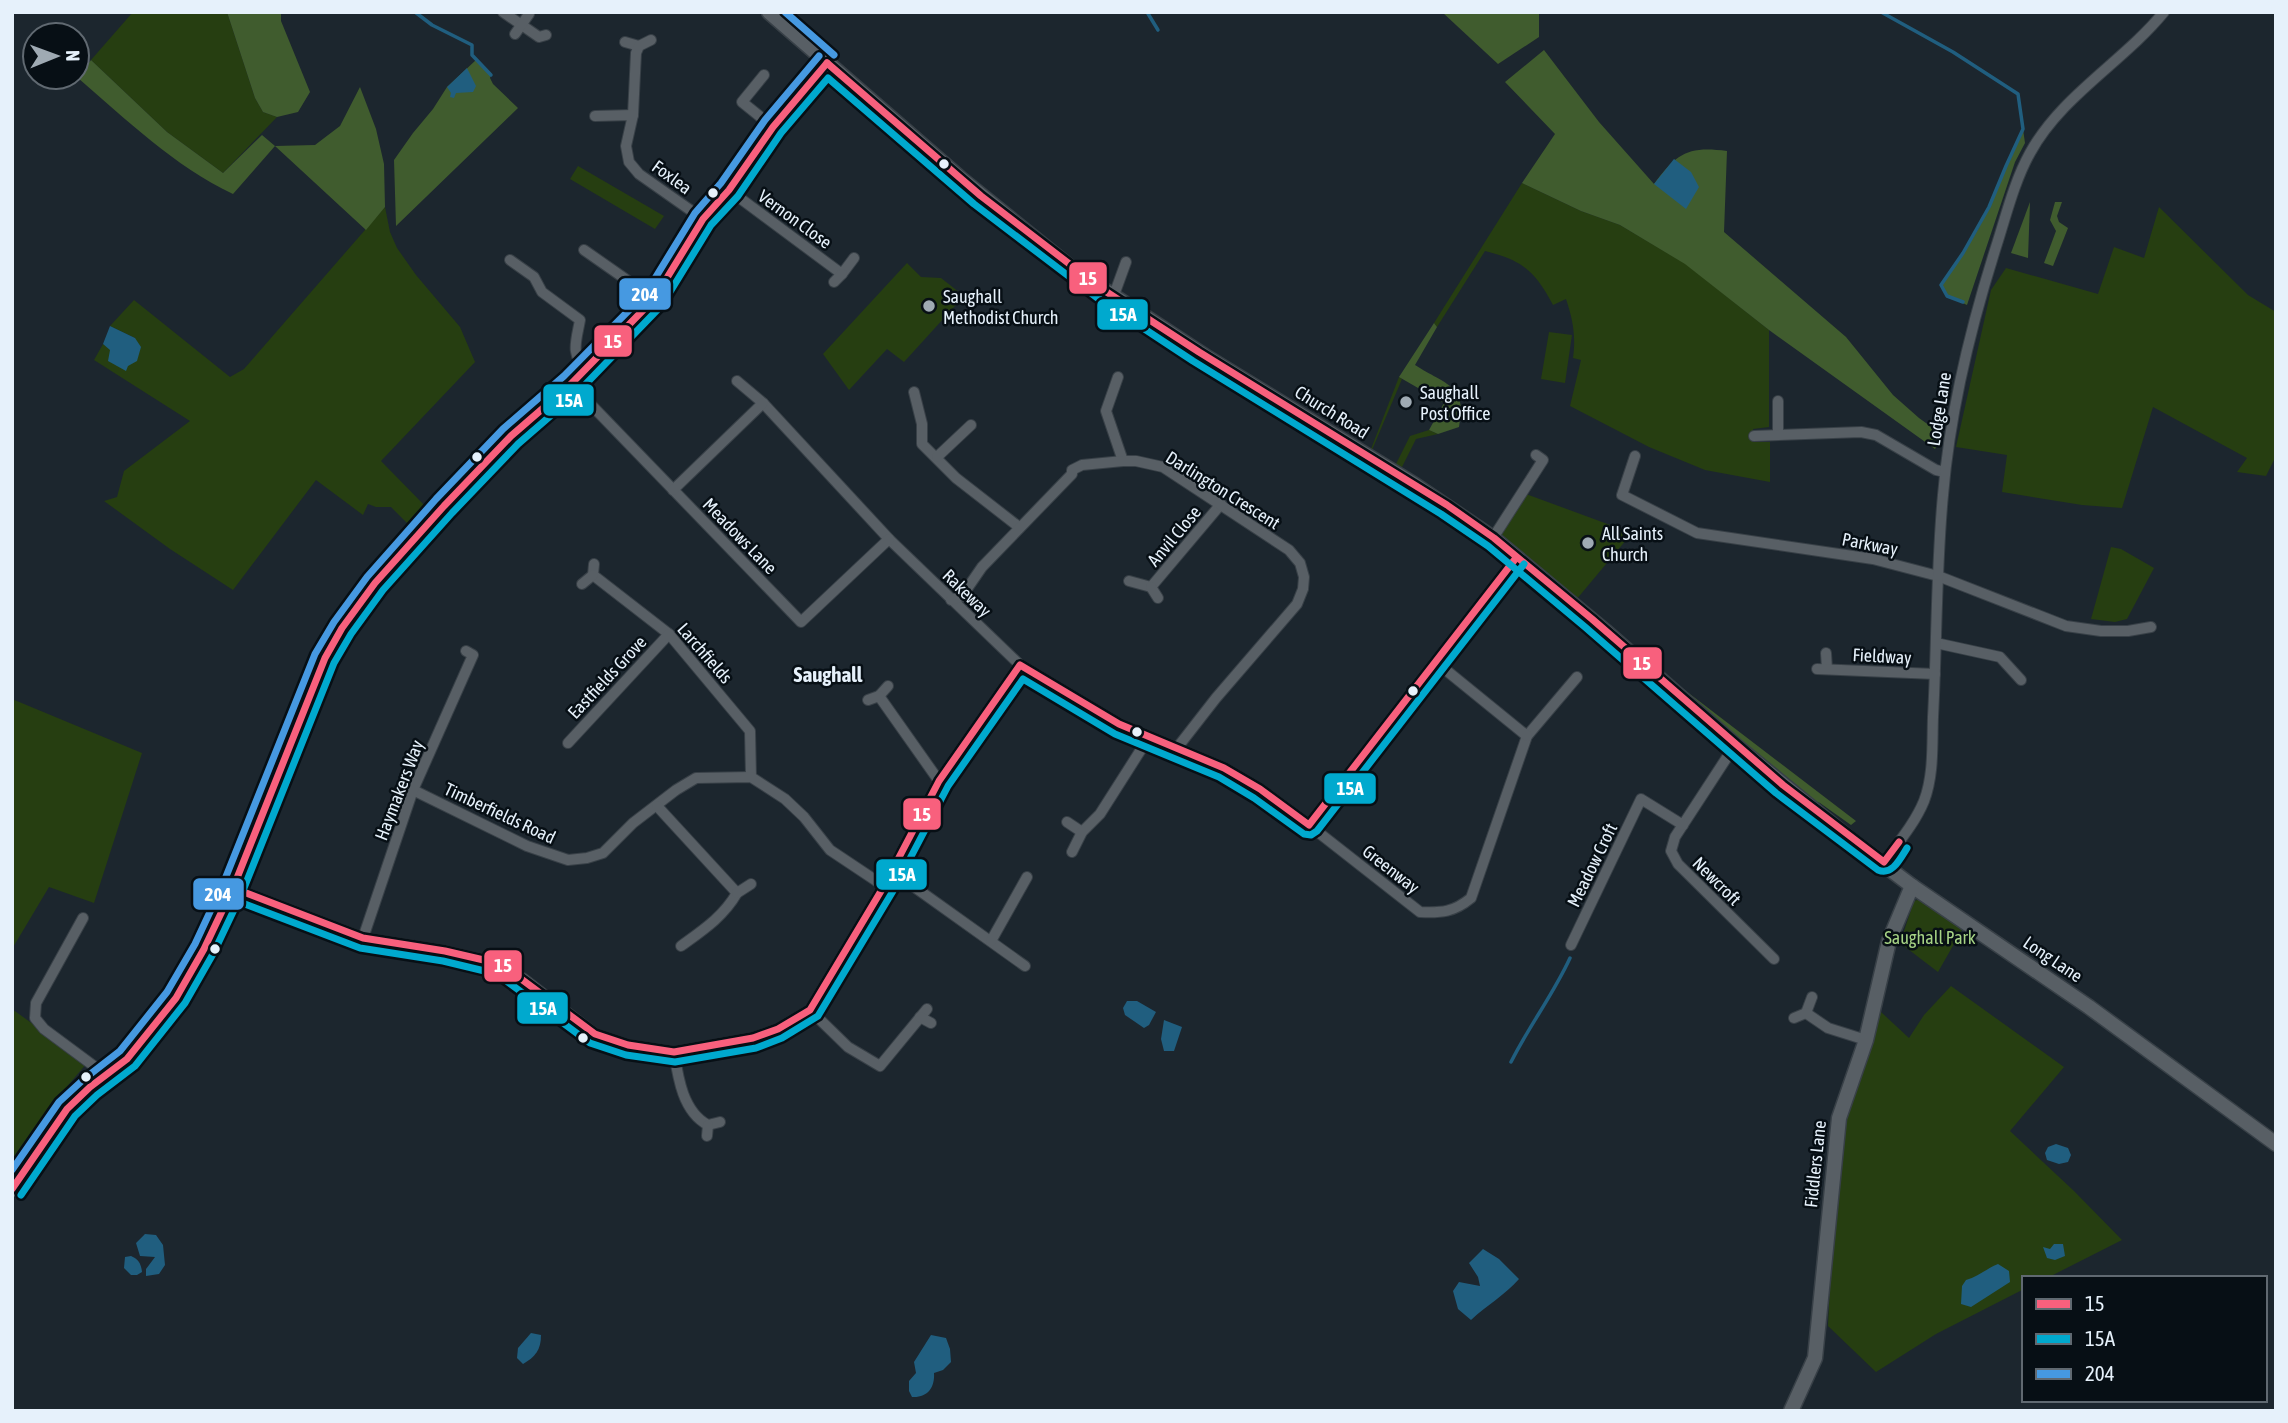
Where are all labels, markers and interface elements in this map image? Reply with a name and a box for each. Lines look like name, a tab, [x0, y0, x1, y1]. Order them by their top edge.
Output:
north arrow	[21, 21, 91, 91]
text: N	[62, 50, 84, 62]
street label: Foxlea	[648, 156, 696, 198]
unlabelled marker	[937, 157, 951, 171]
street label: Vernon Close	[754, 185, 836, 253]
unlabelled marker	[706, 186, 720, 200]
line badge: 15	[1068, 261, 1108, 295]
text: 15	[1079, 267, 1097, 289]
line badge: 204	[618, 277, 672, 311]
text: 204	[632, 283, 658, 305]
place label: Saughall Methodist Church	[943, 286, 1059, 328]
marker: Saughall Methodist Church	[921, 298, 937, 314]
line badge: 15A	[1096, 298, 1149, 331]
text: 15A	[1109, 303, 1137, 325]
line badge: 15	[593, 324, 633, 358]
text: 15	[604, 330, 622, 352]
street label: Lodge Lane	[1923, 371, 1955, 447]
street label: Church Road	[1291, 381, 1373, 443]
place label: Saughall Post Office	[1420, 382, 1490, 424]
line badge: 15A	[542, 383, 595, 417]
text: 15A	[555, 389, 583, 411]
marker: Saughall Post Office	[1398, 394, 1414, 410]
street label: Darlington Crescent	[1162, 447, 1284, 533]
unlabelled marker	[470, 450, 484, 464]
street label: Meadows Lane	[699, 494, 781, 578]
street label: Anvil Close	[1143, 502, 1205, 570]
place label: All Saints Church	[1602, 523, 1663, 565]
street label: Parkway	[1840, 528, 1900, 560]
marker: All Saints Church	[1580, 535, 1596, 551]
street label: Rakeway	[938, 565, 996, 621]
street label: Larchfields	[673, 619, 737, 687]
street label: Eastfields Grove	[563, 631, 651, 723]
street label: Fieldway	[1852, 644, 1912, 668]
line badge: 15	[1622, 646, 1663, 680]
text: 15	[1633, 652, 1651, 674]
district label: Saughall	[794, 662, 863, 686]
unlabelled marker	[1406, 684, 1420, 698]
unlabelled marker	[1130, 725, 1144, 739]
street label: Haymakers Way	[370, 737, 428, 843]
line badge: 15A	[1323, 772, 1377, 805]
text: 15A	[1336, 777, 1364, 799]
street label: Timberfields Road	[441, 778, 559, 848]
line badge: 15	[902, 797, 942, 831]
text: 15	[913, 803, 931, 825]
street label: Meadow Croft	[1563, 820, 1621, 910]
street label: Greenway	[1358, 840, 1424, 898]
street label: Newcroft	[1688, 852, 1746, 910]
line badge: 15A	[875, 858, 928, 891]
text: 15A	[888, 863, 916, 885]
line badge: 204	[192, 877, 245, 911]
text: 204	[205, 883, 231, 905]
park label: Saughall Park	[1884, 927, 1976, 948]
street label: Long Lane	[2020, 932, 2086, 986]
unlabelled marker	[208, 942, 222, 956]
line badge: 15	[483, 949, 523, 983]
text: 15	[494, 954, 512, 976]
line badge: 15A	[516, 991, 569, 1025]
text: 15A	[529, 997, 557, 1019]
unlabelled marker	[576, 1031, 590, 1045]
unlabelled marker	[79, 1070, 93, 1084]
street label: Fiddlers Lane	[1800, 1119, 1830, 1209]
legend	[2022, 1276, 2267, 1402]
text: 15	[2085, 1291, 2105, 1315]
text: 15A	[2085, 1326, 2116, 1350]
text: 204	[2085, 1361, 2115, 1385]

